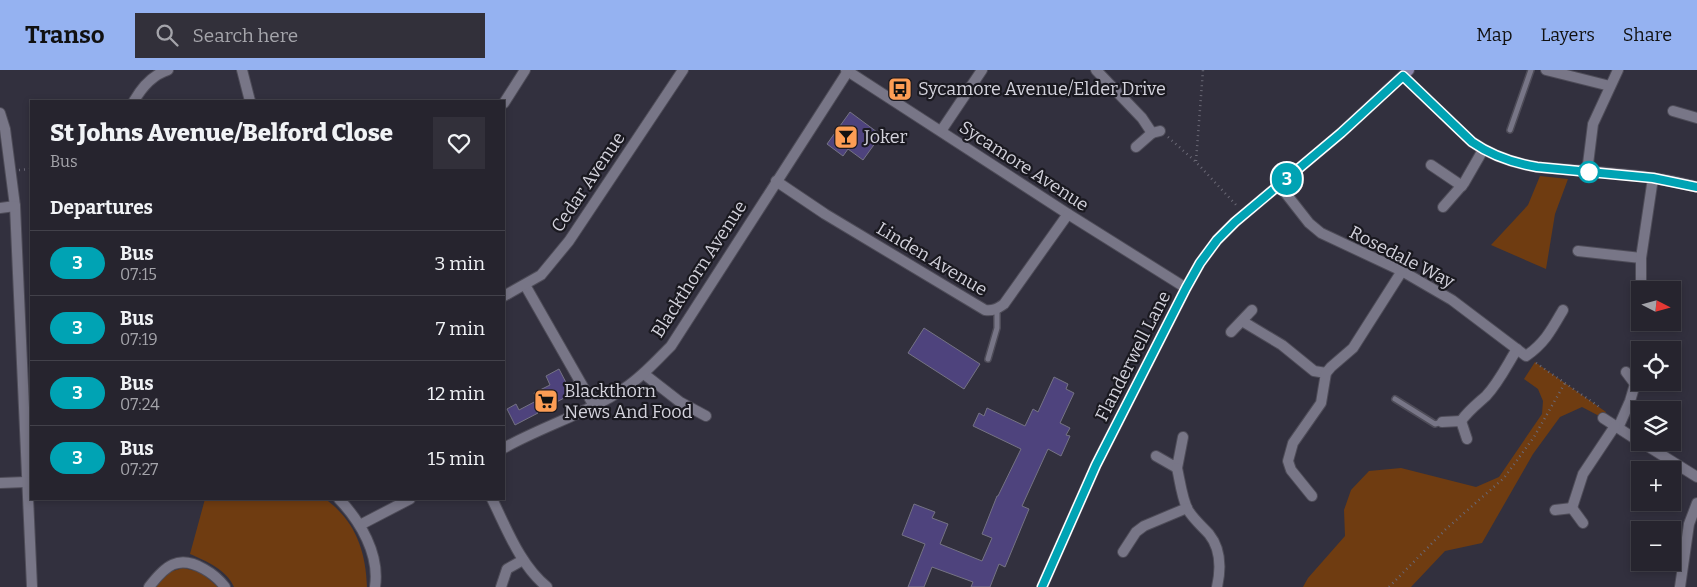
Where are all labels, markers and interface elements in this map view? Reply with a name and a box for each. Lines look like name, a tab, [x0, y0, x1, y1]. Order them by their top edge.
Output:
search box	[135, 13, 485, 58]
text: Transo	[25, 21, 105, 49]
icon: search	[153, 21, 181, 49]
text: Search here	[193, 24, 298, 47]
text: Map	[1476, 24, 1512, 46]
text: Layers	[1540, 24, 1595, 46]
text: Share	[1623, 24, 1672, 46]
bus stop icon: Sycamore Avenue/Elder Drive	[887, 76, 913, 102]
place label: Sycamore Avenue/Elder Drive	[918, 78, 1166, 100]
street label: Sycamore Avenue	[955, 116, 1093, 216]
button: heart	[433, 117, 485, 169]
text: St Johns Avenue/Belford Close	[50, 119, 393, 147]
bar icon: Joker	[833, 124, 859, 150]
place label: Joker	[863, 126, 907, 148]
street label: Cedar Avenue	[546, 128, 630, 236]
text: Bus	[50, 152, 78, 171]
unlabelled marker	[1578, 161, 1600, 183]
line badge: 3	[1271, 163, 1303, 195]
text: 3	[1282, 168, 1292, 190]
text: Departures	[50, 196, 153, 219]
street label: Blackthorn Avenue	[647, 196, 751, 342]
street label: Linden Avenue	[873, 217, 991, 301]
street label: Rosedale Way	[1346, 221, 1459, 293]
text: Bus	[120, 242, 154, 265]
text: 3	[72, 252, 83, 274]
text: 3 min	[435, 252, 485, 275]
text: 07:15	[120, 265, 157, 284]
north arrow	[1631, 281, 1681, 331]
map controls	[1631, 281, 1681, 571]
street label: Flanderwell Lane	[1091, 287, 1175, 425]
text: Bus	[120, 307, 154, 330]
text: 3	[72, 317, 83, 339]
text: 7 min	[436, 317, 485, 340]
text: 07:19	[120, 330, 158, 349]
button: locate	[1631, 341, 1681, 391]
text: Bus	[120, 372, 154, 395]
place label: Blackthorn News And Food	[564, 380, 693, 423]
text: 3	[72, 382, 83, 404]
text: 12 min	[427, 382, 485, 405]
supermarket icon: Blackthorn News And Food	[533, 388, 559, 414]
text: 07:24	[120, 395, 160, 414]
button: layers	[1631, 401, 1681, 451]
text: Bus	[120, 437, 154, 460]
text: 3	[72, 447, 83, 469]
text: 15 min	[428, 447, 485, 470]
text: 07:27	[120, 460, 158, 479]
button: +	[1631, 461, 1681, 511]
button: −	[1631, 521, 1681, 571]

